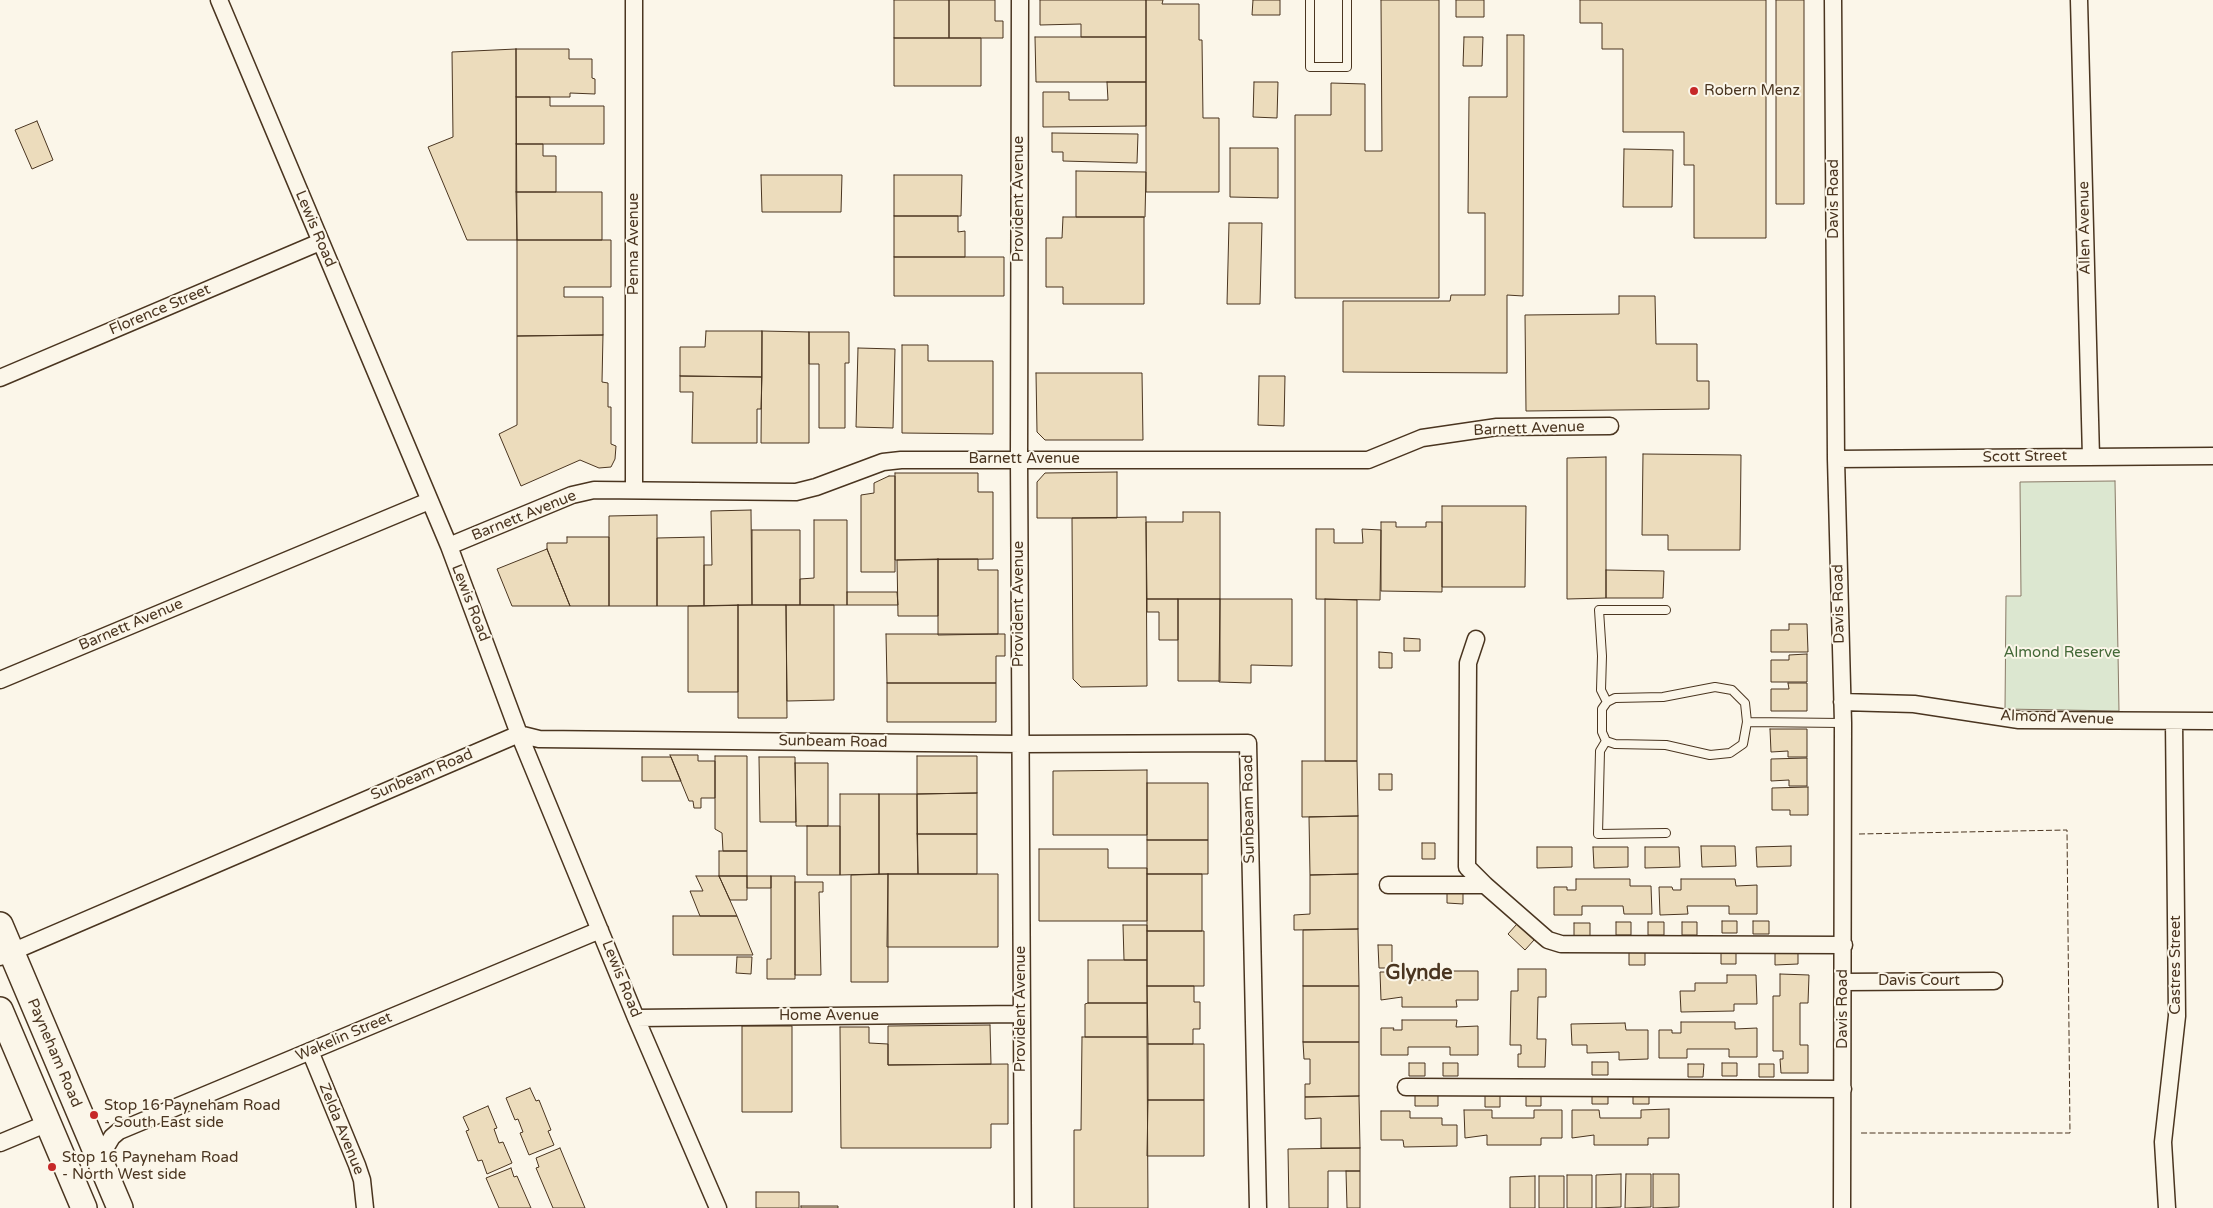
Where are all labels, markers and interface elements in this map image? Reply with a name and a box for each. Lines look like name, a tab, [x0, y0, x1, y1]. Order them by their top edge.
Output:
place label: Robern Menz	[1704, 82, 1800, 100]
marker: Robern Menz	[1688, 85, 1700, 97]
street label: Provident Avenue	[1010, 136, 1028, 262]
street label: Davis Road	[1825, 159, 1843, 239]
street label: Allen Avenue	[2075, 181, 2095, 275]
street label: Lewis Road	[291, 188, 339, 270]
street label: Penna Avenue	[625, 193, 643, 295]
street label: Florence Street	[107, 281, 213, 339]
street label: Barnett Avenue	[1473, 418, 1585, 440]
street label: Scott Street	[1983, 447, 2067, 467]
street label: Barnett Avenue	[968, 450, 1080, 468]
street label: Barnett Avenue	[469, 487, 579, 545]
street label: Provident Avenue	[1010, 541, 1028, 667]
street label: Lewis Road	[447, 562, 493, 644]
street label: Davis Road	[1829, 564, 1849, 644]
street label: Barnett Avenue	[76, 595, 186, 655]
park label: Almond Reserve	[2003, 644, 2121, 662]
street label: Almond Avenue	[2000, 707, 2114, 729]
street label: Sunbeam Road	[778, 732, 888, 752]
street label: Sunbeam Road	[368, 745, 476, 805]
street label: Sunbeam Road	[1239, 754, 1259, 864]
street label: Castres Street	[2167, 915, 2185, 1015]
street label: Lewis Road	[597, 938, 645, 1020]
street label: Provident Avenue	[1012, 946, 1030, 1072]
district label: Glynde	[1386, 962, 1452, 986]
street label: Davis Road	[1834, 969, 1852, 1049]
street label: Davis Court	[1878, 972, 1960, 990]
street label: Payneham Road	[23, 996, 85, 1110]
street label: Home Avenue	[779, 1007, 879, 1025]
street label: Wakelin Street	[293, 1009, 395, 1065]
street label: Zelda Avenue	[314, 1081, 368, 1177]
place label: Stop 16 Payneham Road - South East side	[104, 1097, 280, 1132]
marker: Stop 16 Payneham Road - South East side	[88, 1109, 100, 1121]
place label: Stop 16 Payneham Road - North West side	[62, 1149, 238, 1184]
marker: Stop 16 Payneham Road - North West side	[46, 1161, 58, 1173]

